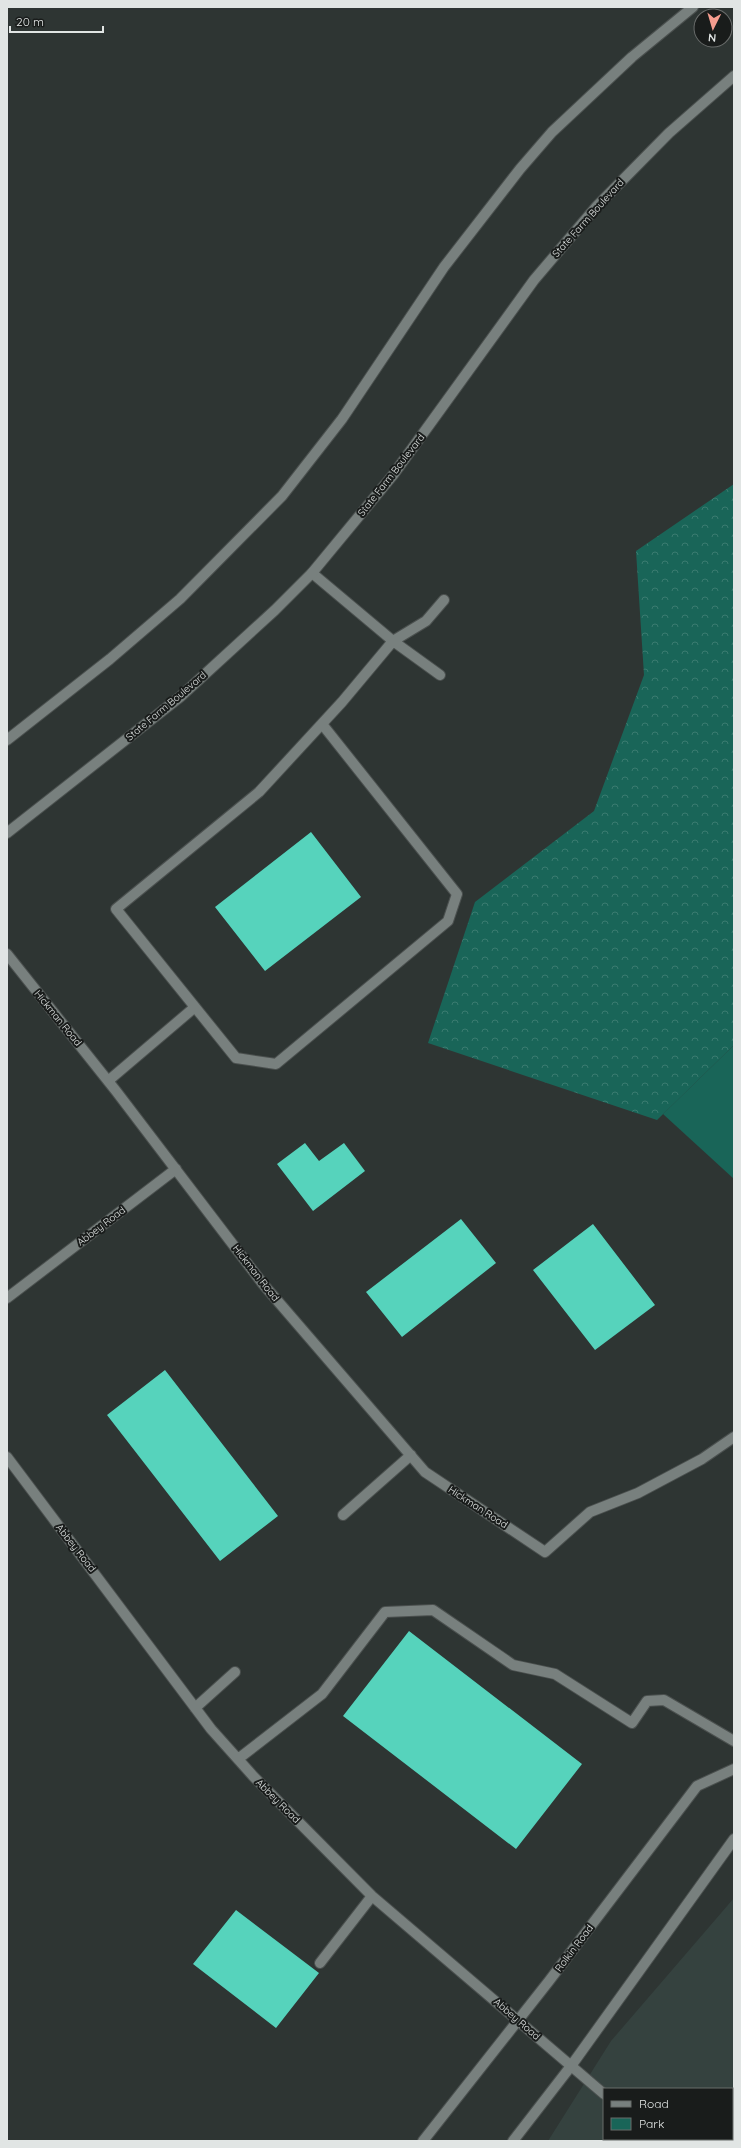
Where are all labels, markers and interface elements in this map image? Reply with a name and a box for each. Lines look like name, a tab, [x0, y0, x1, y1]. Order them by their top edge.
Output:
scale bar	[10, 8, 103, 34]
north arrow	[693, 8, 733, 48]
text: 20 m	[16, 14, 44, 29]
text: N	[707, 31, 717, 45]
street label: State Farm Boulevard	[549, 176, 627, 260]
street label: State Farm Boulevard	[355, 431, 427, 519]
street label: State Farm Boulevard	[123, 669, 209, 743]
street label: Hickman Road	[31, 987, 85, 1049]
street label: Abbey Road	[74, 1204, 128, 1248]
street label: Hickman Road	[230, 1242, 282, 1304]
street label: Hickman Road	[446, 1483, 510, 1531]
street label: Abbey Road	[53, 1521, 99, 1575]
street label: Abbey Road	[253, 1776, 303, 1826]
street label: Rolkin Road	[552, 1922, 596, 1974]
street label: Abbey Road	[491, 1995, 543, 2043]
legend	[603, 2088, 733, 2140]
text: Road	[639, 2096, 669, 2111]
text: Park	[639, 2116, 664, 2131]

